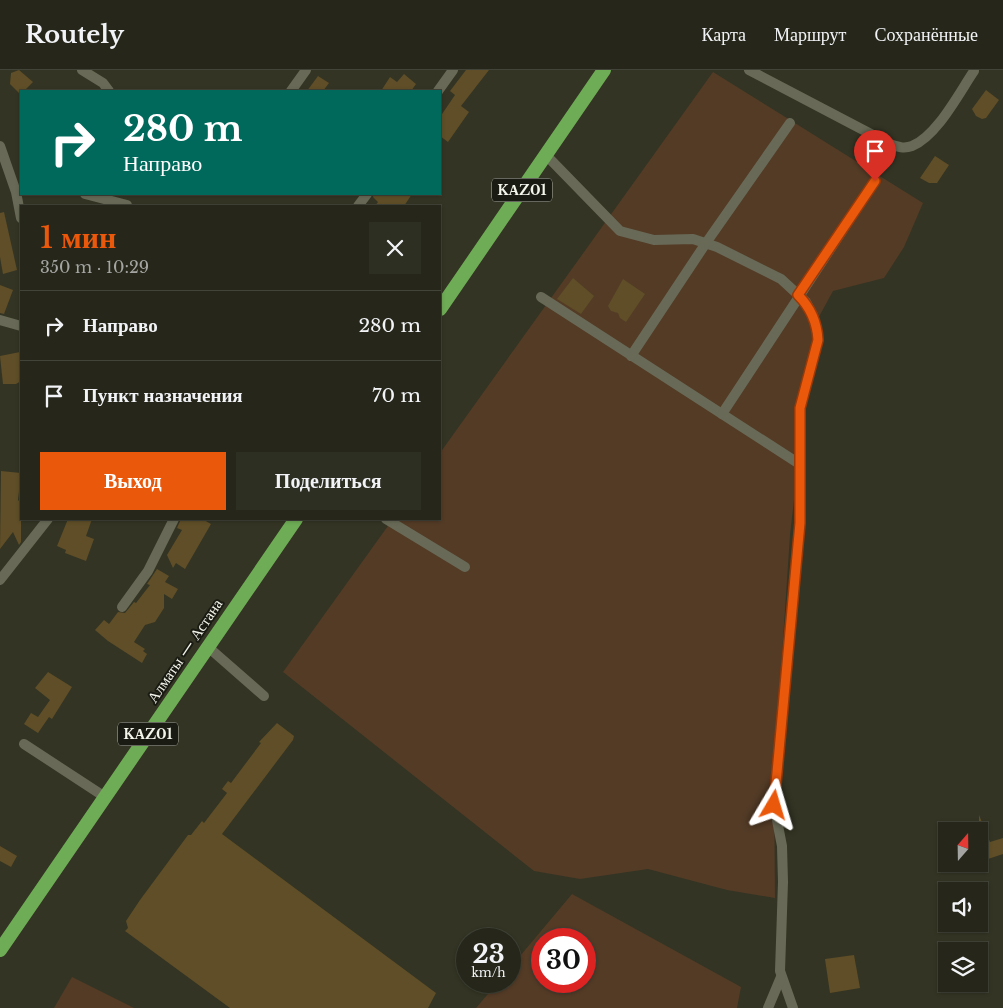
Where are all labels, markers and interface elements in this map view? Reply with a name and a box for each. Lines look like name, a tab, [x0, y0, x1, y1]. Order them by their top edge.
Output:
text: Routely	[25, 20, 124, 49]
text: Карта	[701, 24, 746, 46]
text: Маршрут	[774, 24, 846, 46]
text: Сохранённые	[874, 24, 978, 46]
text: 280 m	[123, 107, 242, 150]
icon: right	[40, 110, 105, 175]
pin	[854, 130, 896, 181]
icon: arrive	[861, 137, 889, 165]
text: Направо	[123, 150, 202, 177]
road number: KАZ01	[492, 178, 552, 202]
text: 1 мин	[40, 219, 116, 256]
button: close	[369, 222, 421, 274]
text: 350 m · 10:29	[40, 257, 149, 277]
icon: right	[40, 312, 68, 340]
text: Направо	[83, 314, 158, 337]
text: 280 m	[358, 314, 421, 337]
icon: arrive	[40, 382, 68, 410]
text: Пункт назначения	[83, 384, 243, 407]
text: 70 m	[372, 384, 421, 407]
button: Выход	[40, 452, 226, 510]
button: Поделиться	[236, 452, 421, 510]
street label: Алматы — Астана	[143, 595, 227, 706]
road number: KАZ01	[118, 722, 178, 746]
position arrow	[747, 778, 799, 830]
north arrow	[938, 822, 988, 872]
map controls	[938, 822, 988, 992]
button: sound	[938, 882, 988, 932]
speed limit sign: 30	[531, 928, 596, 993]
text: 23	[472, 939, 505, 970]
button: layers	[938, 942, 988, 992]
text: km/h	[471, 965, 506, 980]

